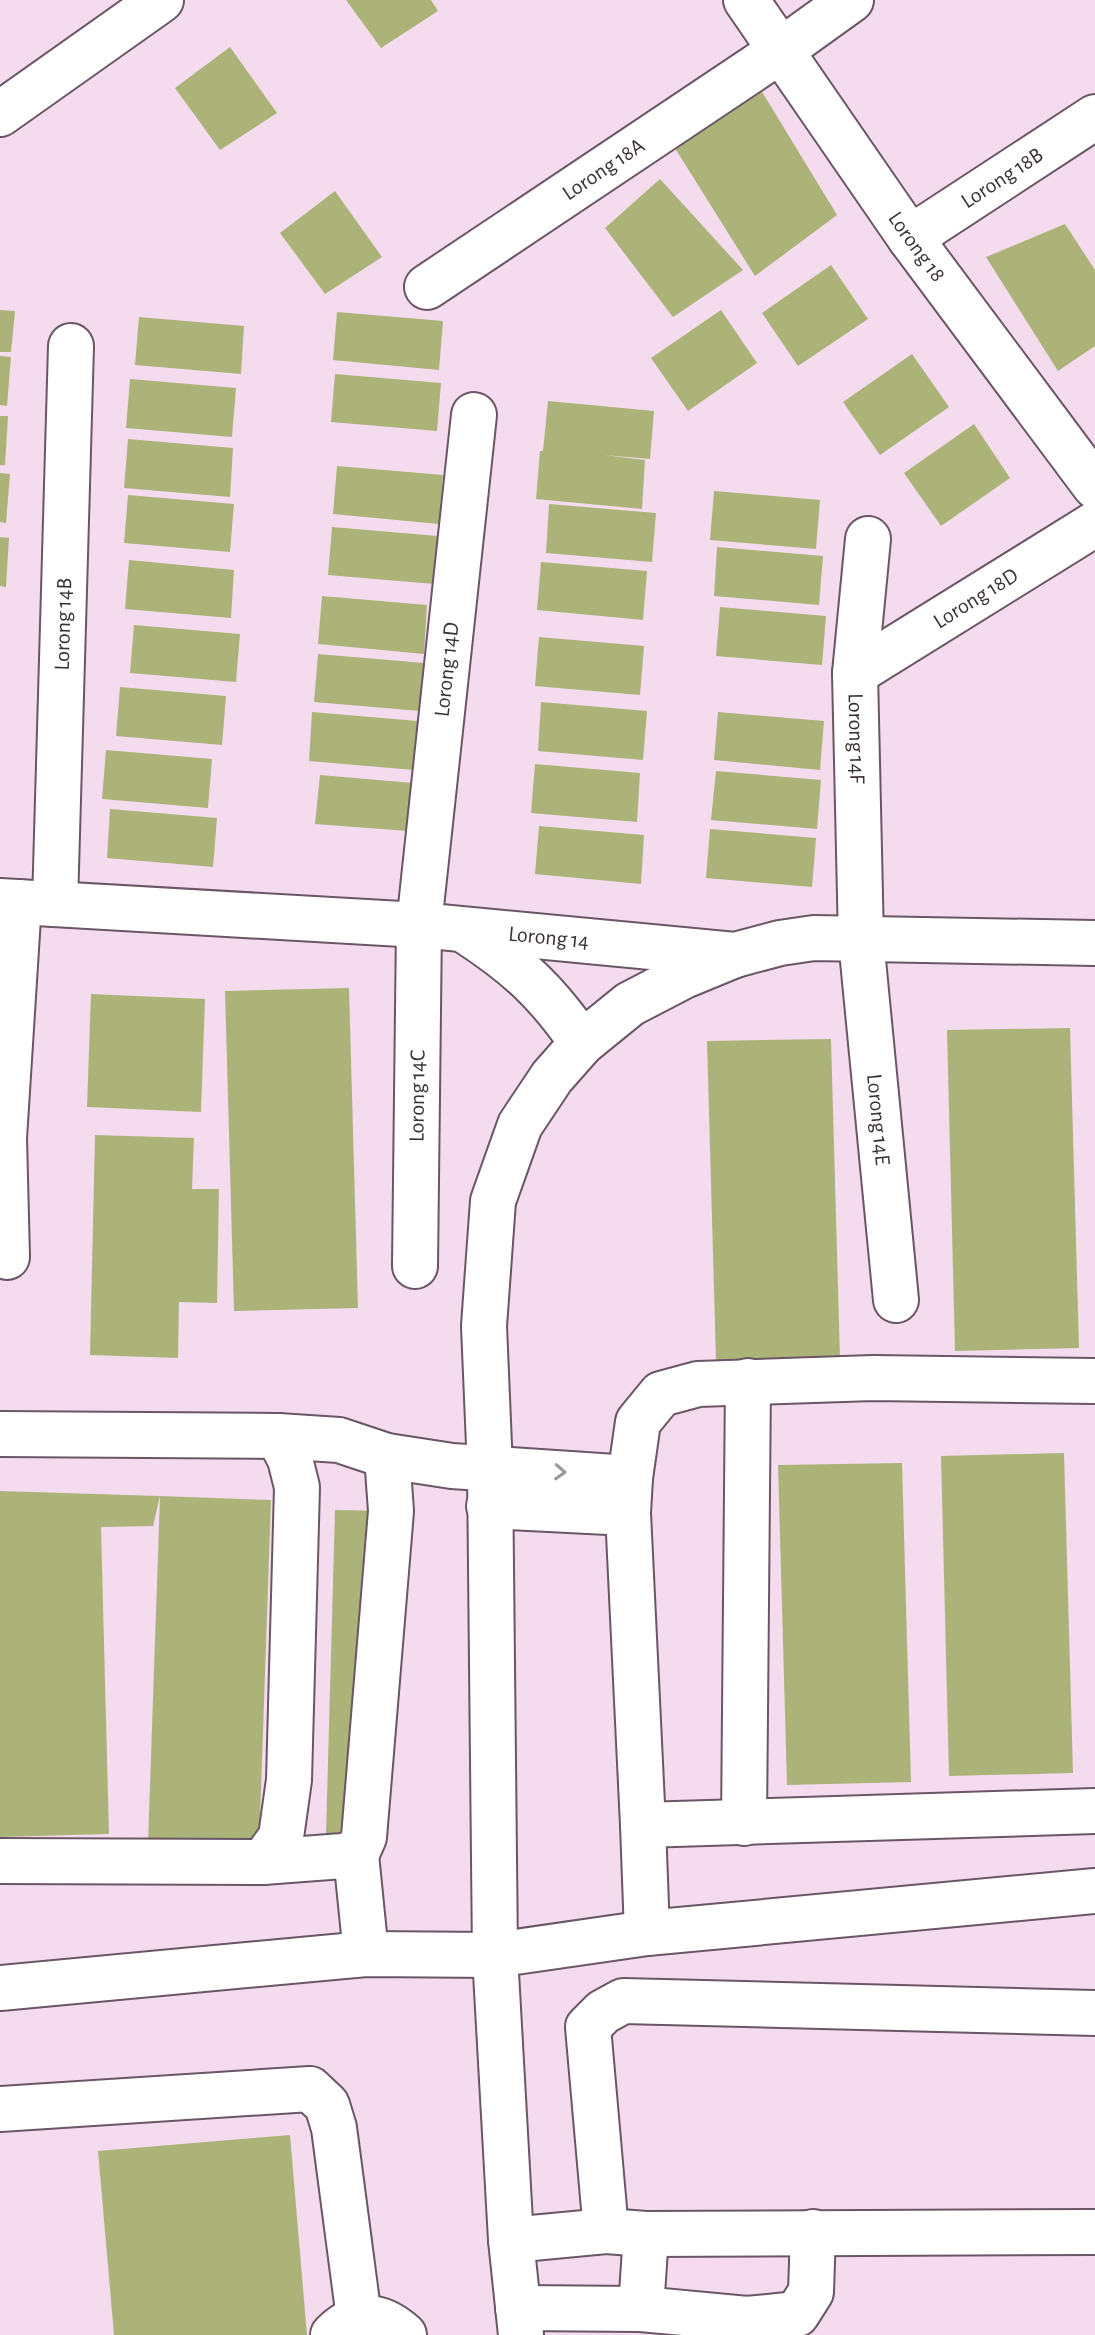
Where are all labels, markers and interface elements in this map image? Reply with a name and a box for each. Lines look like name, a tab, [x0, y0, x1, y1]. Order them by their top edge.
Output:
street label: Lorong 18A	[558, 134, 648, 204]
street label: Lorong 18B	[957, 143, 1047, 212]
street label: Lorong 18	[884, 207, 950, 286]
street label: Lorong 18D	[929, 564, 1022, 633]
street label: Lorong 14B	[51, 577, 75, 671]
street label: Lorong 14D	[431, 621, 463, 718]
street label: Lorong 14F	[844, 693, 868, 784]
street label: Lorong 14	[507, 923, 590, 952]
street label: Lorong 14C	[405, 1050, 429, 1142]
street label: Lorong 14E	[863, 1073, 894, 1167]
one-way arrow	[554, 1463, 567, 1480]

